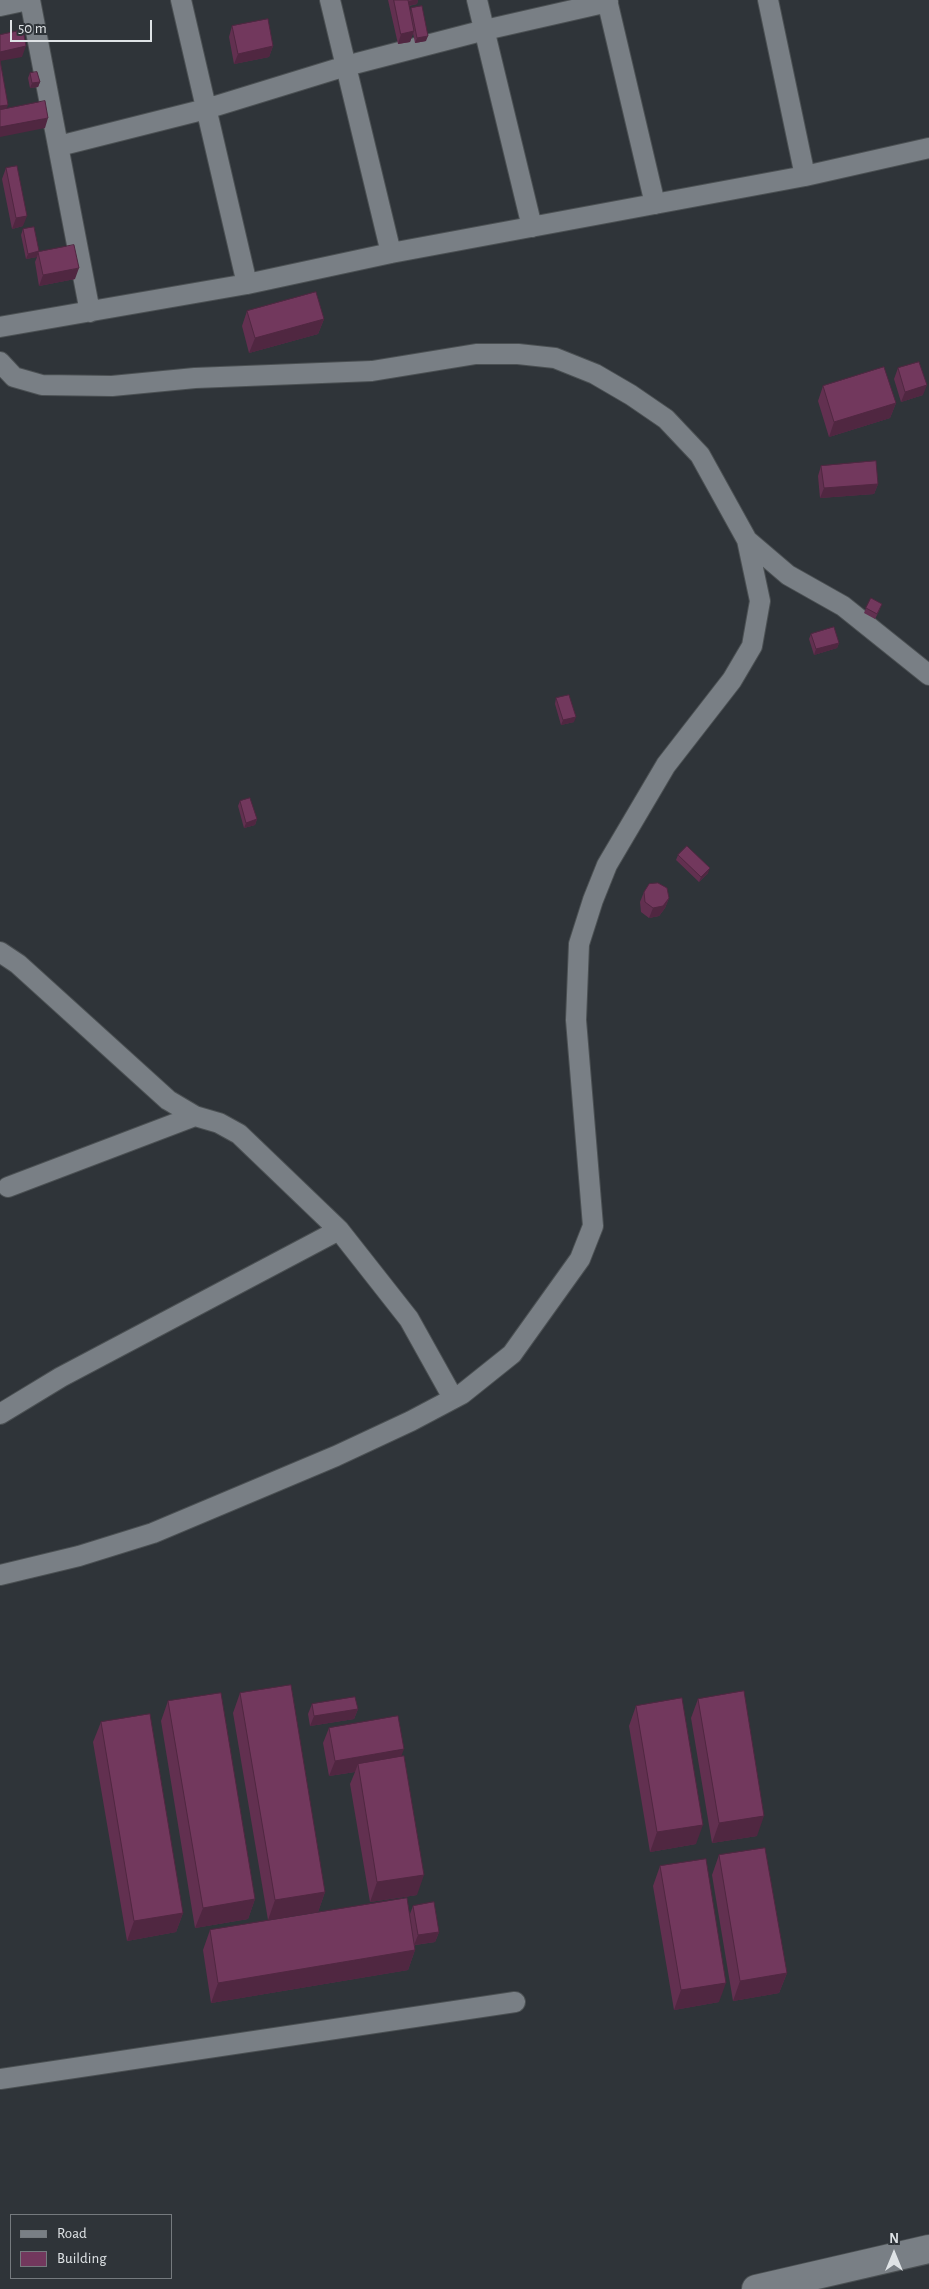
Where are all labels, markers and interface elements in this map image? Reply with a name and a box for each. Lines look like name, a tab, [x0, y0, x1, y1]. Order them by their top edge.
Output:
scale bar	[12, 10, 155, 42]
text: 50 m	[18, 21, 47, 36]
legend	[10, 2214, 172, 2279]
text: Road	[57, 2226, 87, 2241]
north arrow	[869, 2229, 919, 2279]
text: N	[889, 2232, 899, 2246]
text: Building	[57, 2251, 107, 2266]

